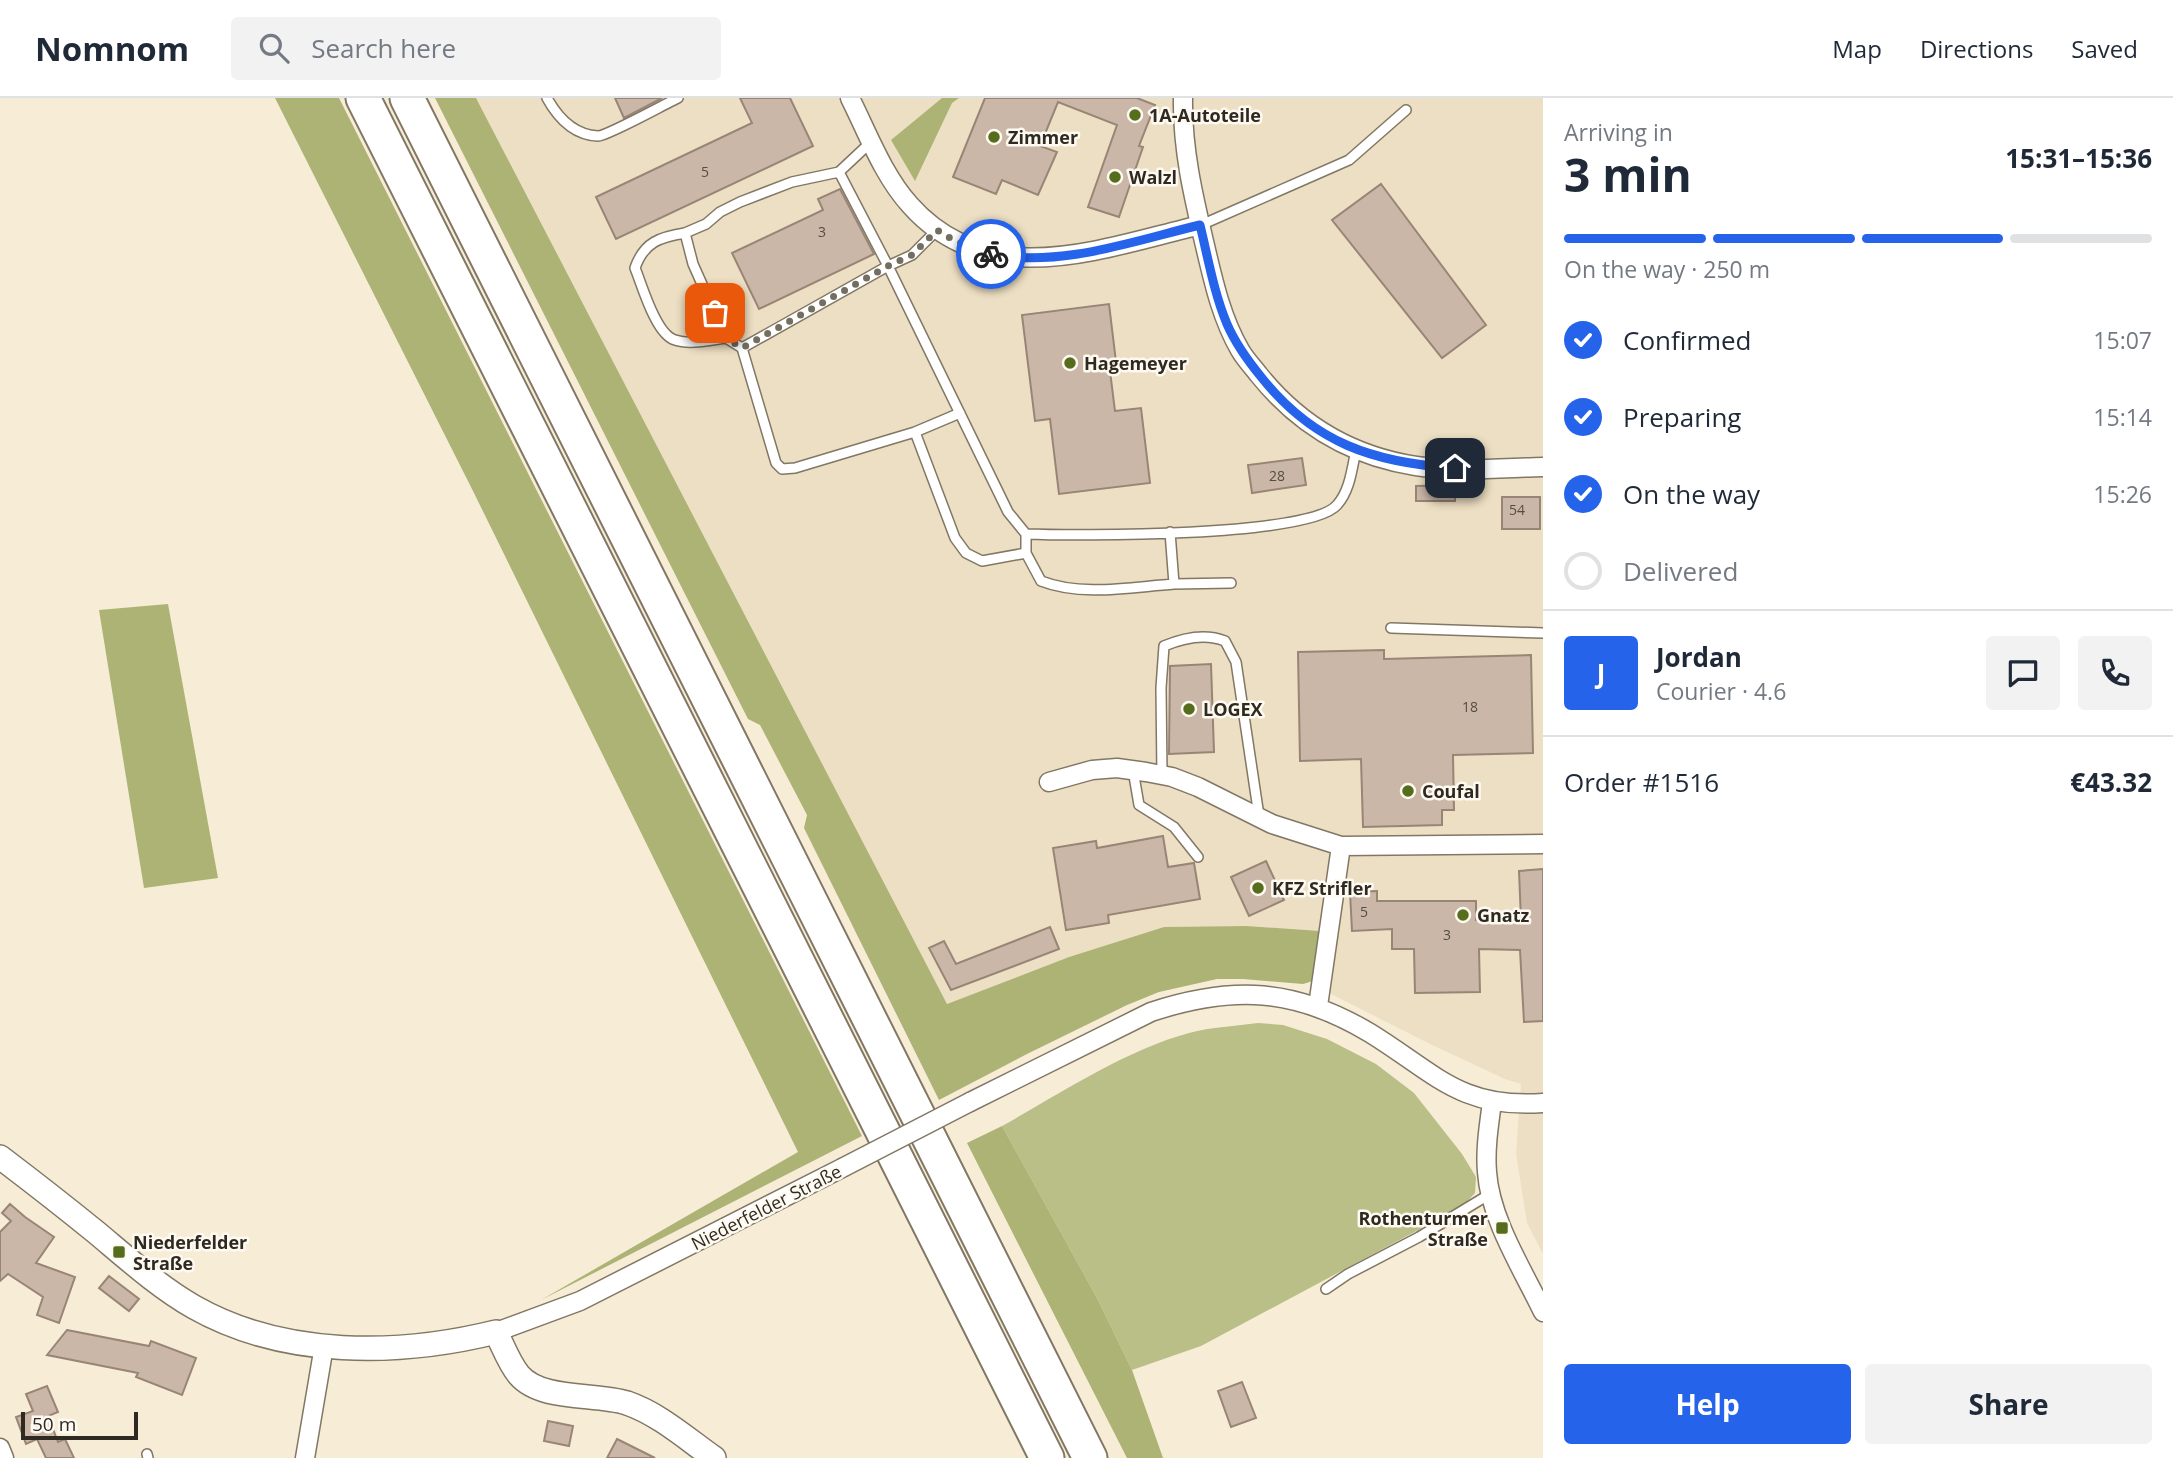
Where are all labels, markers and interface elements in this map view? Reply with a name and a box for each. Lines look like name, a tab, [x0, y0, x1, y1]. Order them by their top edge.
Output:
search box	[231, 17, 721, 80]
text: Nomnom	[35, 26, 189, 71]
icon: search	[255, 29, 293, 67]
text: Search here	[311, 30, 456, 66]
text: Map	[1832, 32, 1882, 65]
text: Directions	[1920, 32, 2033, 65]
text: Saved	[2071, 32, 2138, 65]
place label: 1A-Autoteile	[1149, 103, 1261, 127]
marker: 1A-Autoteile	[1127, 107, 1143, 123]
text: Arriving in	[1564, 116, 1673, 148]
place label: Zimmer	[1008, 125, 1078, 149]
marker: Zimmer	[986, 129, 1002, 145]
text: 15:31–15:36	[2005, 140, 2152, 176]
text: 3 min	[1564, 143, 1692, 205]
house number: 5	[701, 162, 709, 181]
place label: Walzl	[1129, 165, 1177, 189]
marker: Walzl	[1107, 169, 1123, 185]
courier	[956, 219, 1026, 289]
house number: 3	[818, 222, 826, 241]
icon: bike	[972, 235, 1010, 273]
text: On the way · 250 m	[1564, 253, 1770, 285]
pin	[685, 283, 745, 343]
icon: bag	[696, 294, 734, 332]
icon: check	[1564, 321, 1602, 359]
text: Confirmed	[1623, 322, 1751, 358]
text: 15:07	[2093, 324, 2152, 356]
place label: Hagemeyer	[1084, 351, 1187, 375]
marker: Hagemeyer	[1062, 355, 1078, 371]
icon: check	[1564, 398, 1602, 436]
text: Preparing	[1623, 399, 1741, 435]
text: 15:14	[2093, 401, 2152, 433]
pin	[1425, 438, 1485, 498]
icon: home	[1436, 449, 1474, 487]
house number: 28	[1269, 466, 1285, 485]
icon: check	[1564, 475, 1602, 513]
text: On the way	[1623, 476, 1760, 512]
text: 15:26	[2093, 478, 2152, 510]
house number: 54	[1509, 500, 1525, 519]
text: Delivered	[1623, 553, 1738, 589]
button: chat	[1986, 636, 2060, 710]
button: phone	[2078, 636, 2152, 710]
text: Jordan	[1656, 639, 1742, 675]
text: J	[1597, 655, 1605, 691]
text: Courier · 4.6	[1656, 675, 1786, 707]
place label: LOGEX	[1203, 697, 1263, 721]
house number: 18	[1462, 697, 1478, 716]
marker: LOGEX	[1181, 701, 1197, 717]
text: Order #1516	[1564, 764, 1719, 800]
text: €43.32	[2070, 764, 2152, 800]
place label: Coufal	[1422, 779, 1480, 803]
marker: Coufal	[1400, 783, 1416, 799]
place label: KFZ Strifler	[1272, 876, 1372, 900]
marker: KFZ Strifler	[1250, 880, 1266, 896]
house number: 5	[1360, 902, 1368, 921]
place label: Gnatz	[1477, 903, 1530, 927]
marker: Gnatz	[1455, 907, 1471, 923]
house number: 3	[1443, 925, 1451, 944]
street label: Niederfelder Straße	[687, 1159, 845, 1255]
place label: Rothenturmer Straße	[1359, 1206, 1488, 1251]
marker: Rothenturmer Straße	[1494, 1220, 1510, 1236]
place label: Niederfelder Straße	[133, 1230, 247, 1275]
marker: Niederfelder Straße	[111, 1244, 127, 1260]
button: Help	[1564, 1364, 1851, 1444]
button: Share	[1865, 1364, 2152, 1444]
scale bar	[21, 1409, 138, 1441]
text: 50 m	[32, 1411, 76, 1437]

